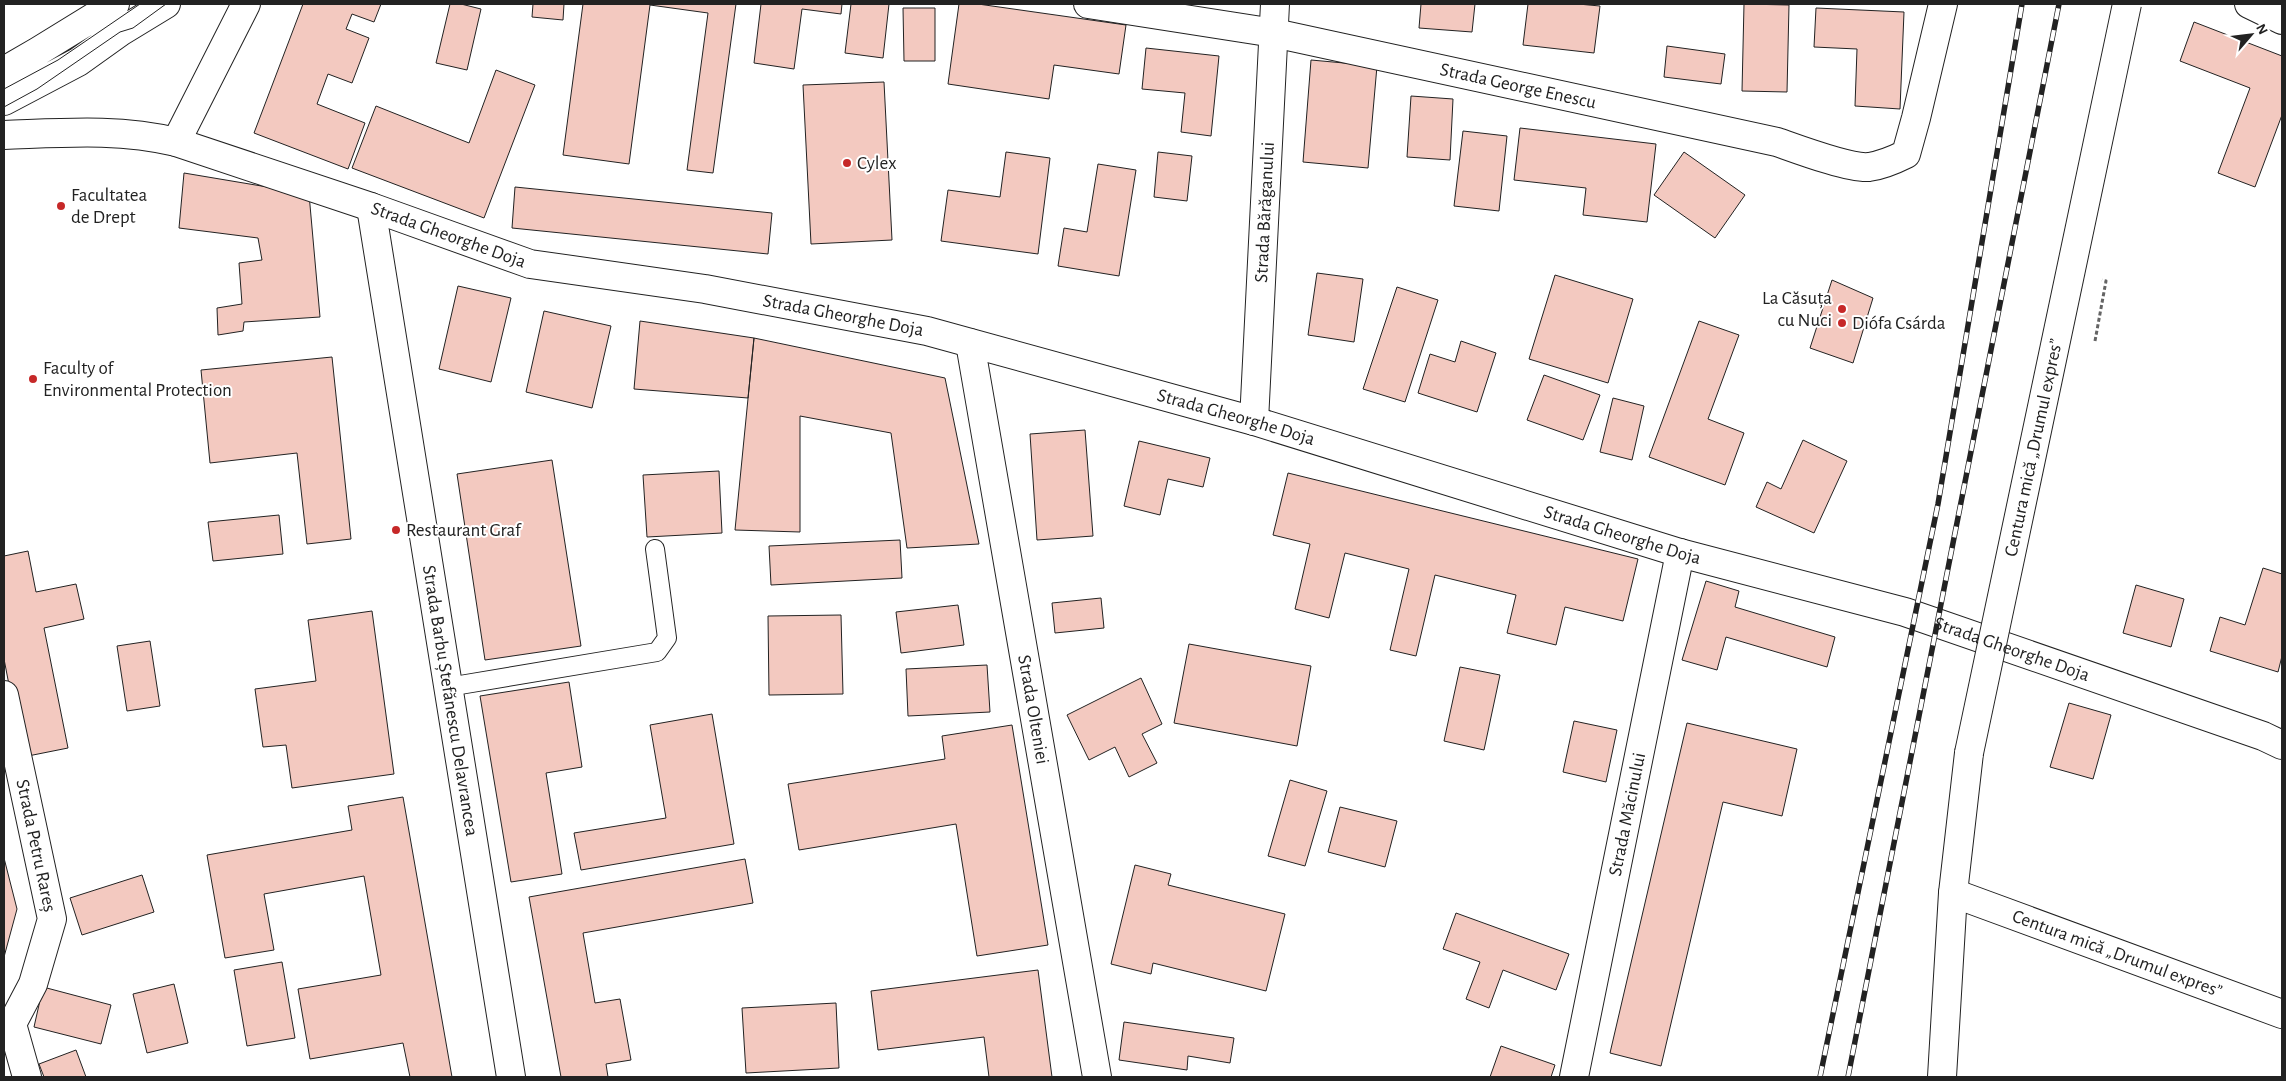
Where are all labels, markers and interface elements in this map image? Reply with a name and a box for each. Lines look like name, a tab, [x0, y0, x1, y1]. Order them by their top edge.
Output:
north arrow	[2226, 10, 2276, 60]
text: N	[2253, 22, 2270, 37]
street label: Strada George Enescu	[1438, 60, 1598, 112]
street label: Strada Bărăganului	[1251, 141, 1278, 283]
place label: Cylex	[857, 154, 897, 173]
marker: Cylex	[841, 157, 853, 169]
place label: Facultatea de Drept	[71, 186, 148, 227]
street label: Strada Gheorghe Doja	[369, 198, 529, 271]
marker: Facultatea de Drept	[55, 200, 67, 212]
place label: La Căsuța cu Nuci	[1762, 289, 1832, 330]
street label: Strada Gheorghe Doja	[761, 291, 925, 340]
marker: La Căsuța cu Nuci	[1836, 303, 1848, 315]
place label: Diófa Csárda	[1852, 314, 1946, 333]
marker: Diófa Csárda	[1836, 317, 1848, 329]
street label: Centura mică „Drumul expres”	[2001, 337, 2066, 558]
place label: Faculty of Environmental Protection	[43, 359, 232, 400]
marker: Faculty of Environmental Protection	[27, 373, 39, 385]
street label: Strada Gheorghe Doja	[1155, 385, 1317, 449]
street label: Strada Gheorghe Doja	[1542, 502, 1703, 568]
place label: Restaurant Graf	[406, 521, 522, 540]
marker: Restaurant Graf	[390, 524, 402, 536]
street label: Strada Barbu Ștefănescu Delavrancea	[419, 564, 482, 838]
street label: Strada Gheorghe Doja	[1932, 613, 2092, 685]
street label: Strada Olteniei	[1015, 653, 1052, 766]
street label: Strada Măcinului	[1605, 751, 1649, 878]
street label: Strada Petru Rareș	[13, 778, 60, 914]
street label: Centura mică „Drumul expres”	[2010, 906, 2225, 1001]

